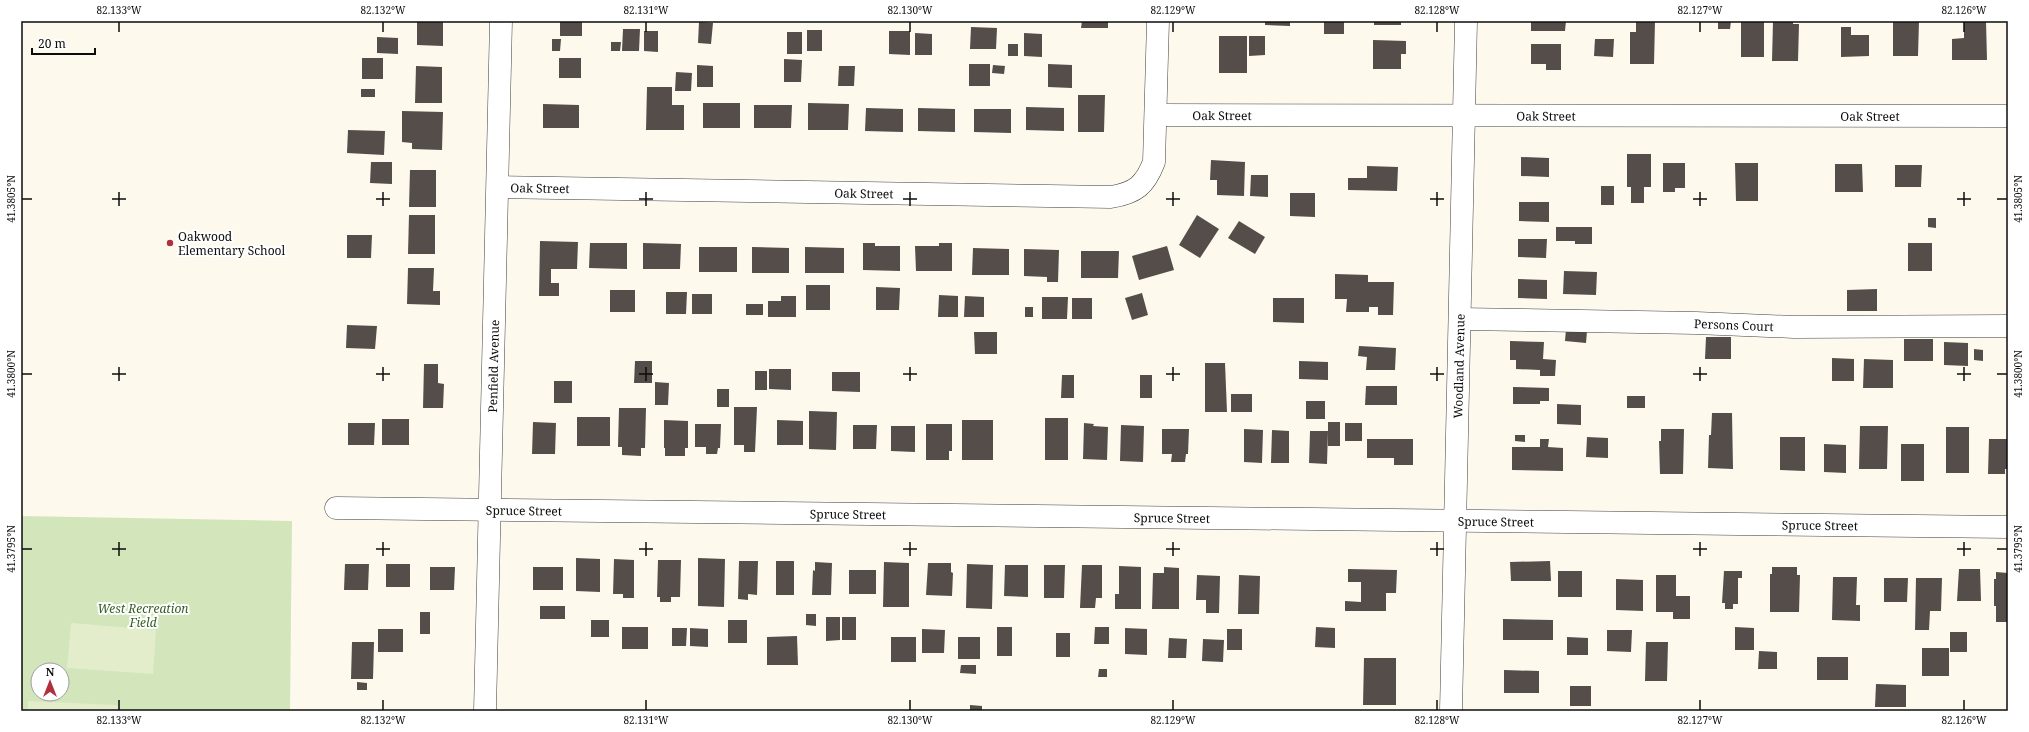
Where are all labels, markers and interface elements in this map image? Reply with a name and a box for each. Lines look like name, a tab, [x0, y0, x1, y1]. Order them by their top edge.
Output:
text: 82.133°W	[97, 3, 142, 17]
text: 82.132°W	[361, 3, 406, 17]
text: 82.131°W	[624, 3, 669, 17]
text: 82.130°W	[888, 3, 933, 17]
text: 82.129°W	[1151, 3, 1196, 17]
text: 82.128°W	[1415, 3, 1460, 17]
text: 82.127°W	[1678, 3, 1723, 17]
text: 82.126°W	[1942, 3, 1987, 17]
scale bar	[32, 30, 95, 56]
text: 20 m	[38, 35, 66, 52]
street label: Oak Street	[1192, 107, 1252, 124]
street label: Oak Street	[1516, 107, 1576, 124]
street label: Oak Street	[1840, 107, 1900, 124]
text: 41.3805°N	[4, 175, 18, 223]
text: 41.3805°N	[2011, 175, 2025, 223]
street label: Oak Street	[510, 179, 570, 197]
street label: Oak Street	[834, 184, 894, 202]
place label: Oakwood Elementary School	[178, 228, 286, 259]
marker: Oakwood Elementary School	[165, 238, 175, 248]
street label: Woodland Avenue	[1449, 314, 1468, 419]
street label: Persons Court	[1694, 314, 1774, 335]
street label: Penfield Avenue	[483, 319, 503, 413]
text: 41.3800°N	[4, 350, 18, 398]
text: 41.3800°N	[2011, 350, 2025, 398]
street label: Spruce Street	[486, 501, 562, 519]
street label: Spruce Street	[810, 505, 886, 523]
street label: Spruce Street	[1134, 509, 1210, 526]
street label: Spruce Street	[1458, 512, 1534, 530]
street label: Spruce Street	[1782, 516, 1858, 534]
text: 41.3795°N	[4, 525, 18, 573]
text: 41.3795°N	[2011, 525, 2025, 573]
park label: West Recreation Field	[98, 600, 188, 631]
north arrow	[30, 662, 70, 702]
text: N	[46, 664, 55, 679]
text: 82.133°W	[97, 713, 142, 727]
text: 82.132°W	[361, 713, 406, 727]
text: 82.131°W	[624, 713, 669, 727]
text: 82.130°W	[888, 713, 933, 727]
text: 82.129°W	[1151, 713, 1196, 727]
text: 82.128°W	[1415, 713, 1460, 727]
text: 82.127°W	[1678, 713, 1723, 727]
text: 82.126°W	[1942, 713, 1987, 727]

